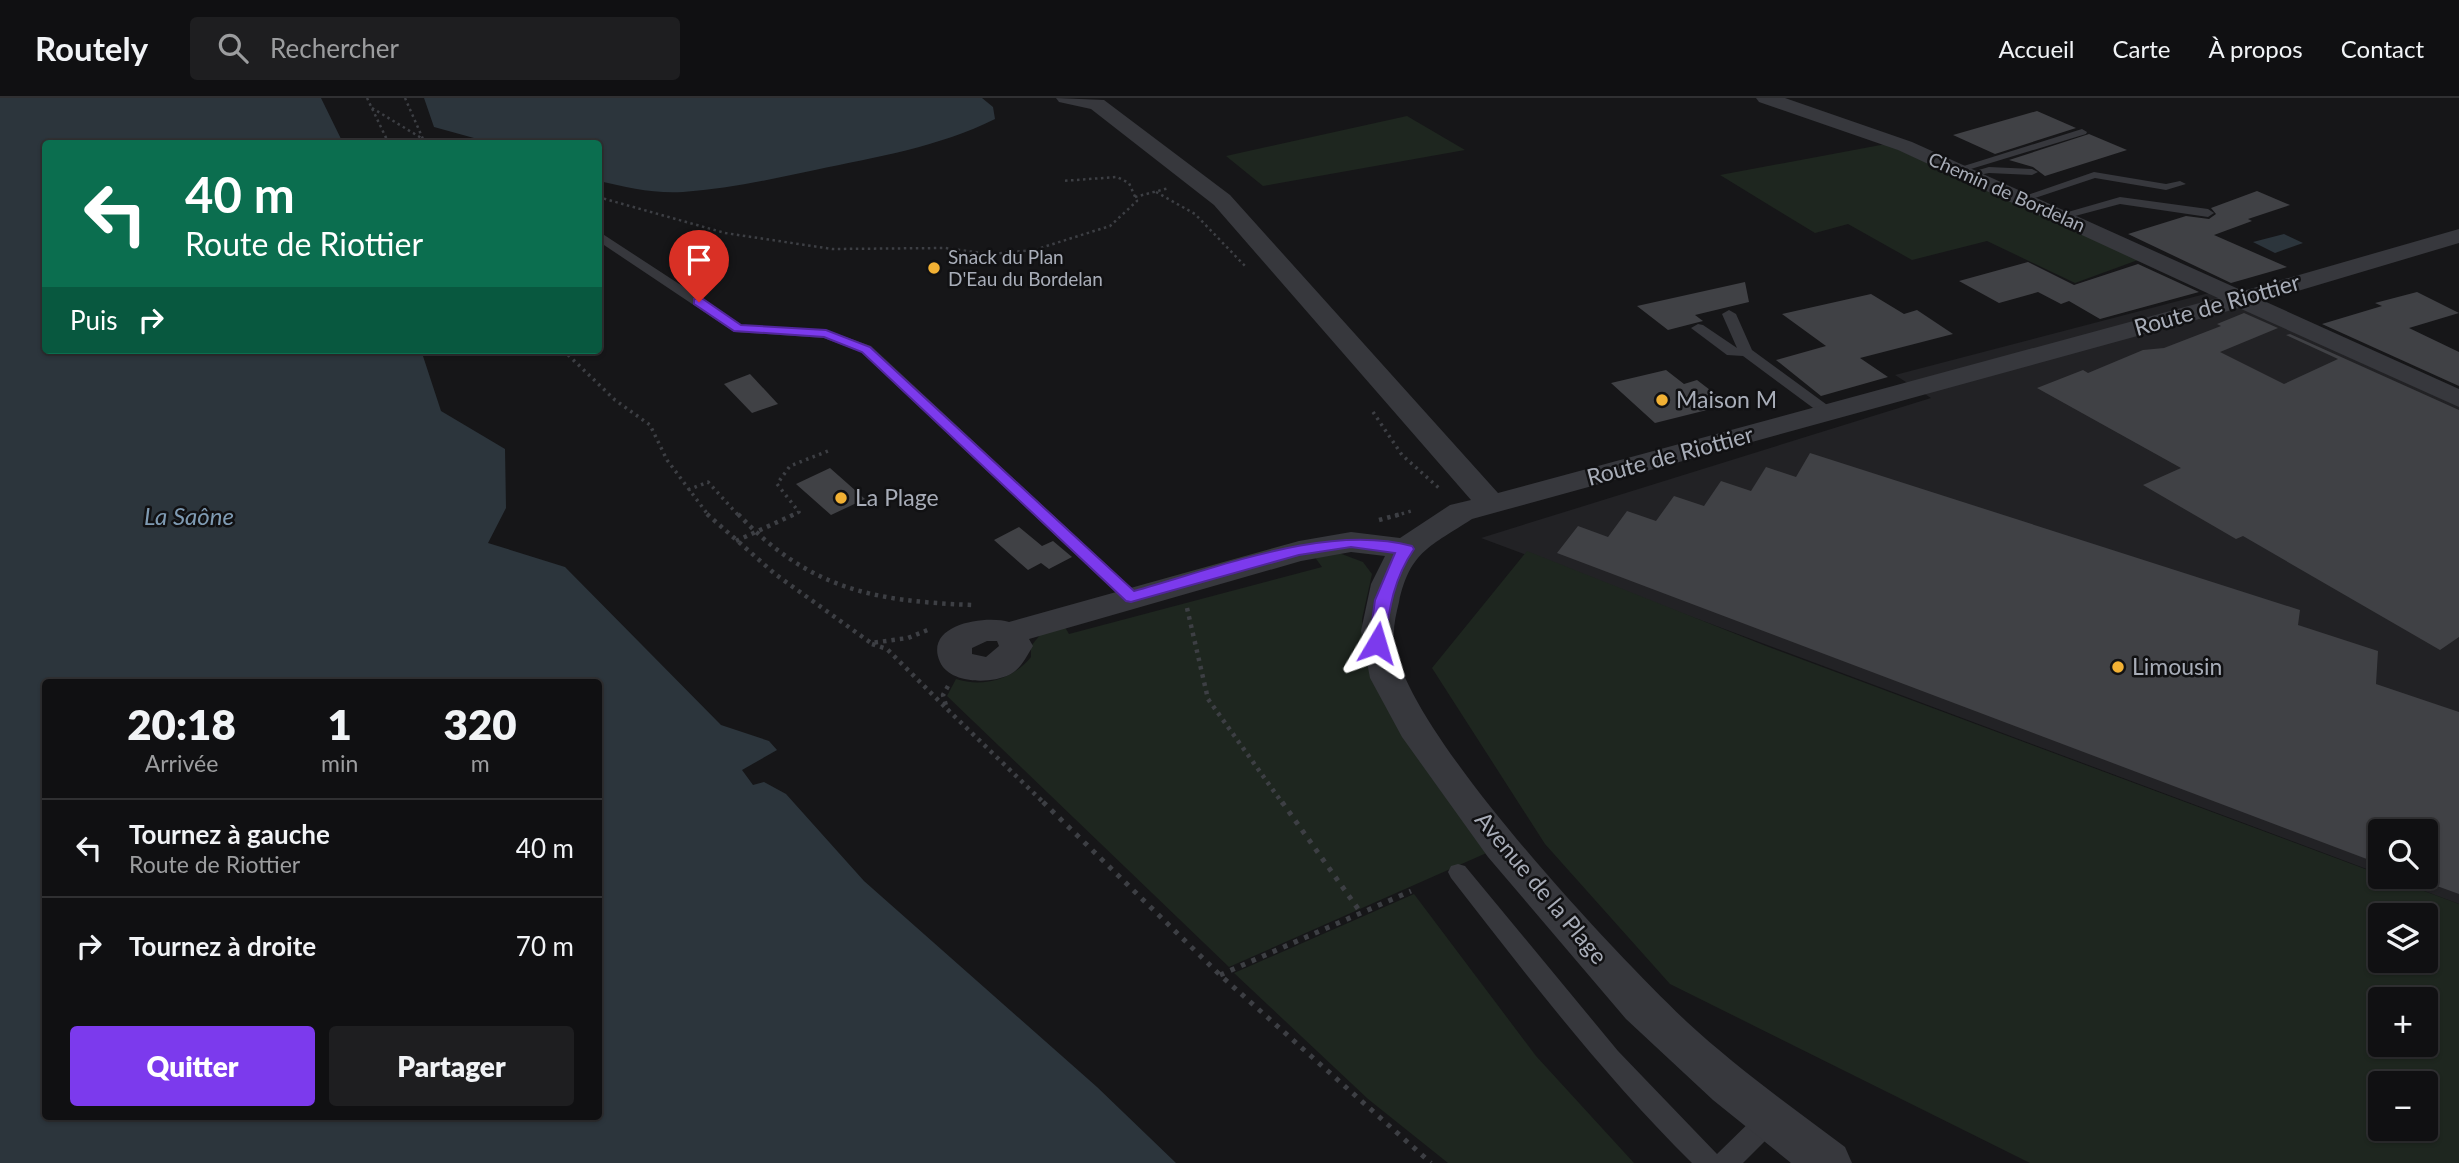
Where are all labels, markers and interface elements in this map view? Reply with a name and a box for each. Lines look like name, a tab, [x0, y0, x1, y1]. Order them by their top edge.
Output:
search box	[190, 17, 680, 80]
text: Routely	[35, 28, 148, 68]
icon: search	[214, 29, 252, 67]
text: Rechercher	[270, 32, 399, 64]
text: Accueil	[1998, 34, 2074, 63]
text: Carte	[2112, 34, 2170, 63]
text: À propos	[2208, 34, 2303, 63]
text: Contact	[2341, 34, 2424, 63]
street label: Chemin de Bordelan	[1925, 147, 2089, 236]
text: 40 m	[185, 165, 295, 223]
icon: left	[70, 168, 161, 259]
text: Route de Riottier	[185, 224, 423, 263]
pin	[669, 230, 729, 302]
icon: arrive	[680, 241, 718, 279]
place label: Snack du Plan D'Eau du Bordelan	[948, 245, 1103, 290]
marker: Snack du Plan D'Eau du Bordelan	[926, 260, 942, 276]
street label: Route de Riottier	[2131, 267, 2303, 341]
icon: right	[132, 301, 170, 339]
text: Puis	[70, 304, 118, 336]
place label: Maison M	[1676, 385, 1777, 413]
marker: Maison M	[1654, 392, 1670, 408]
street label: Route de Riottier	[1583, 419, 1757, 491]
place label: La Plage	[855, 483, 939, 511]
marker: La Plage	[833, 490, 849, 506]
water label: La Saône	[144, 501, 234, 530]
position arrow	[1340, 606, 1414, 680]
place label: Limousin	[2132, 652, 2222, 680]
marker: Limousin	[2110, 659, 2126, 675]
text: 20:18	[127, 699, 236, 749]
text: 1	[328, 699, 352, 749]
text: 320	[444, 699, 517, 749]
text: Arrivée	[145, 749, 218, 777]
text: min	[321, 749, 358, 777]
text: m	[471, 749, 490, 777]
street label: Avenue de la Plage	[1470, 806, 1614, 969]
text: Tournez à gauche	[129, 818, 330, 850]
map controls	[2368, 819, 2438, 1141]
button: search	[2368, 819, 2438, 889]
icon: left	[70, 829, 108, 867]
text: 40 m	[516, 832, 574, 864]
text: Route de Riottier	[129, 850, 300, 878]
button: layers	[2368, 903, 2438, 973]
icon: right	[70, 927, 108, 965]
text: Tournez à droite	[129, 930, 316, 962]
text: 70 m	[516, 930, 574, 962]
button: +	[2368, 987, 2438, 1057]
button: Quitter	[70, 1026, 315, 1106]
button: Partager	[329, 1026, 574, 1106]
button: −	[2368, 1071, 2438, 1141]

